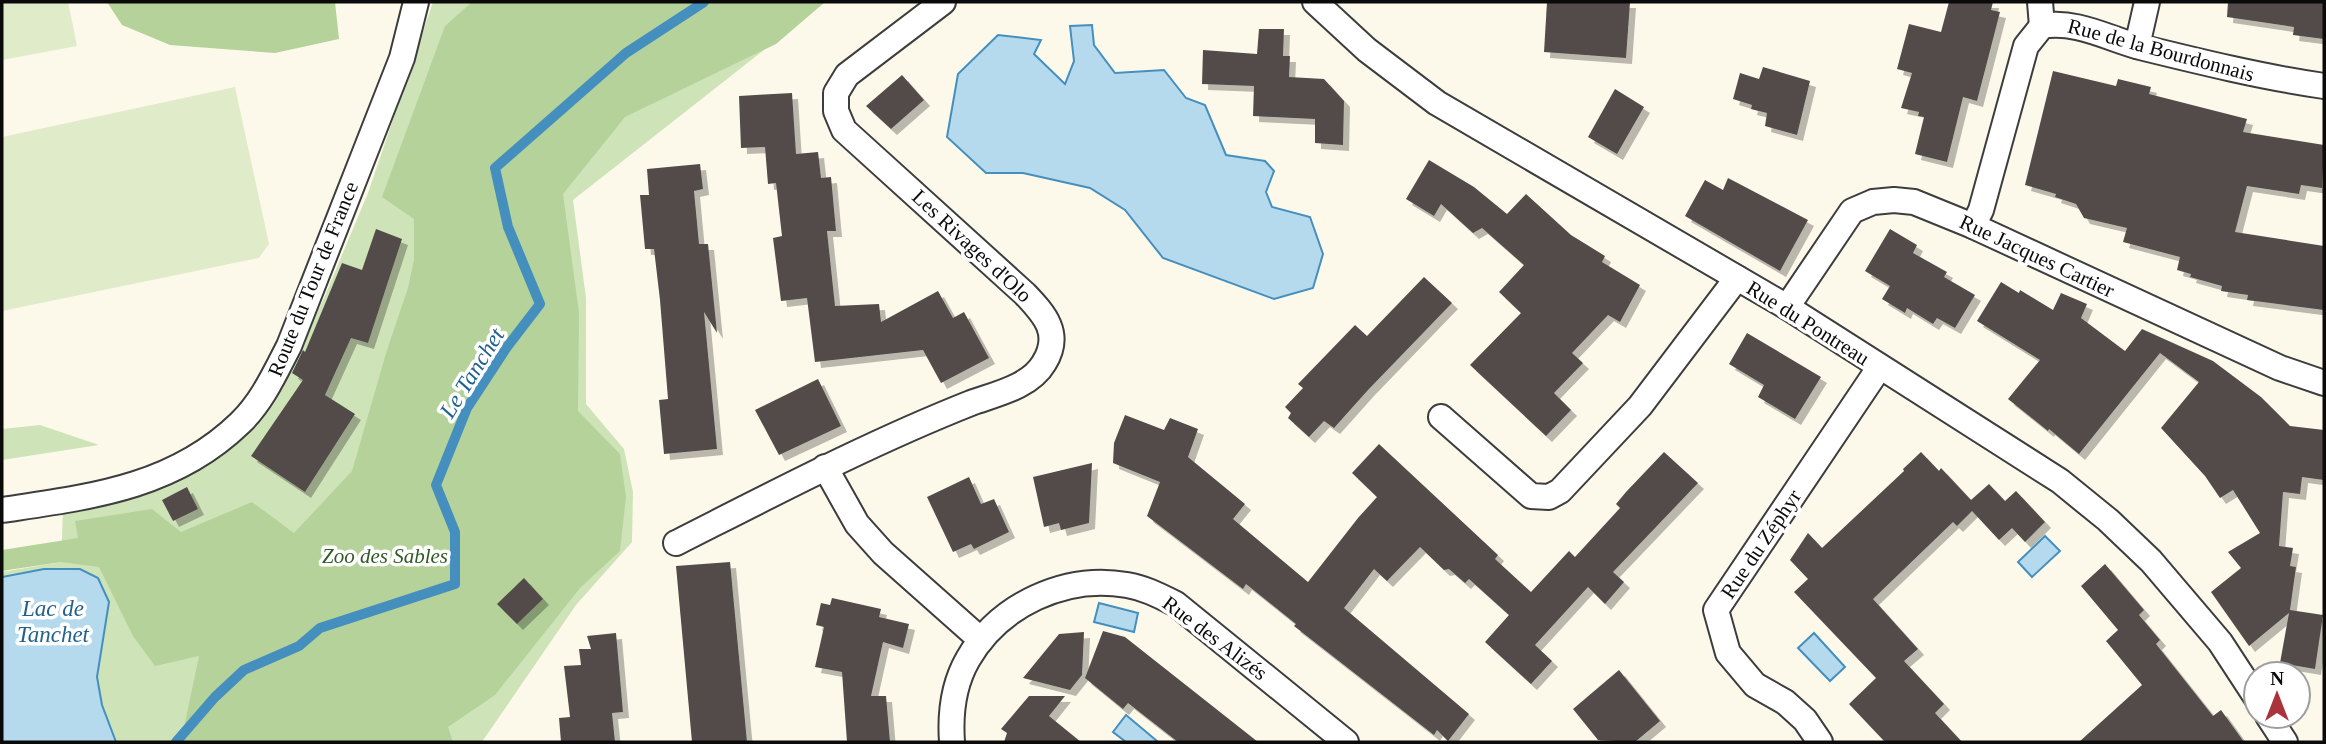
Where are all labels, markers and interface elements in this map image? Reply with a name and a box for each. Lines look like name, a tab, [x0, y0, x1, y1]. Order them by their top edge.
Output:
street label: Rue de la Bourdonnais	[2065, 14, 2257, 86]
street label: Route du Tour de France	[263, 178, 363, 380]
street label: Les Rivages d'Olo	[907, 185, 1037, 307]
street label: Rue Jacques Cartier	[1956, 210, 2118, 302]
street label: Rue du Pontreau	[1742, 276, 1874, 371]
water label: Le Tanchet	[434, 323, 510, 423]
street label: Rue du Zéphyr	[1716, 485, 1806, 603]
park label: Zoo des Sables	[322, 544, 448, 568]
street label: Rue des Alizés	[1158, 591, 1272, 685]
water label: Lac de Tanchet	[17, 596, 90, 647]
north arrow	[2242, 660, 2312, 730]
text: N	[2270, 668, 2284, 689]

